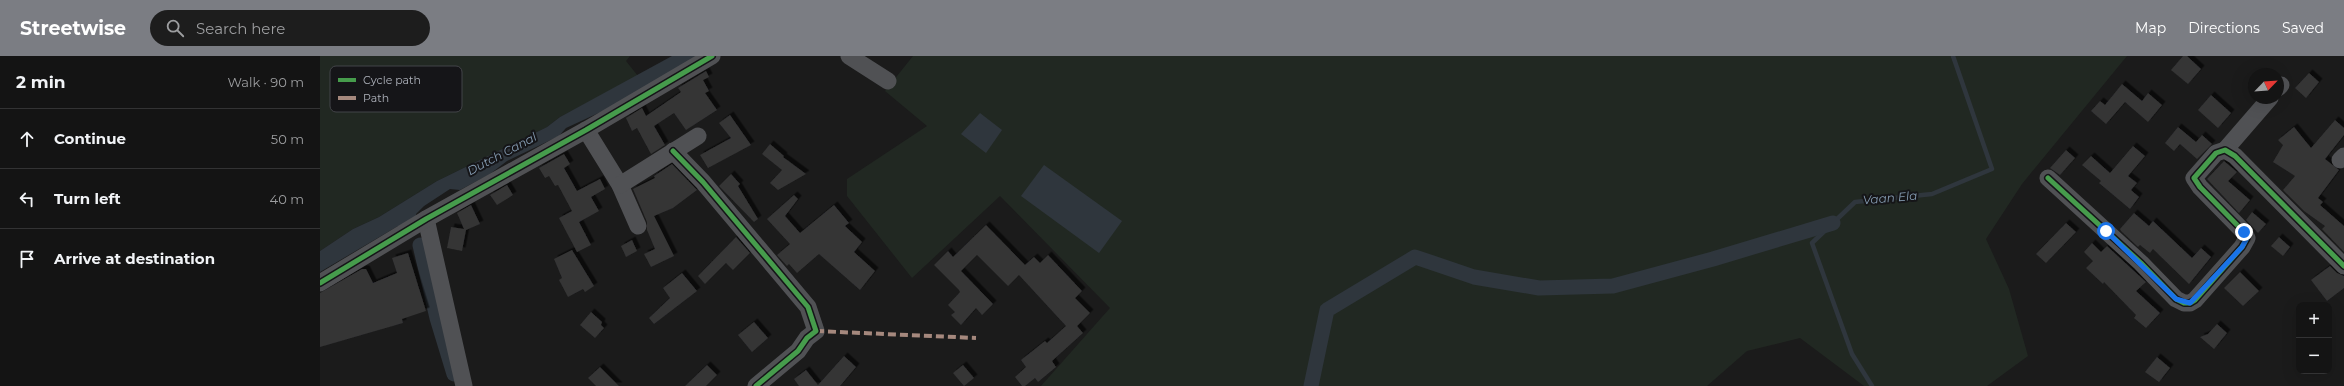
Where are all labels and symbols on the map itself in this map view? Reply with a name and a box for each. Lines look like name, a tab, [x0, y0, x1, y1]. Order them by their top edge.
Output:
legend	[330, 66, 462, 112]
north arrow	[2248, 68, 2284, 104]
text: Cycle path	[363, 73, 421, 87]
text: Path	[363, 91, 389, 105]
water label: Dutch Canal	[464, 129, 540, 178]
water label: Vaan Ela	[1862, 188, 1918, 207]
route start	[2097, 222, 2115, 240]
route end	[2235, 223, 2253, 241]

